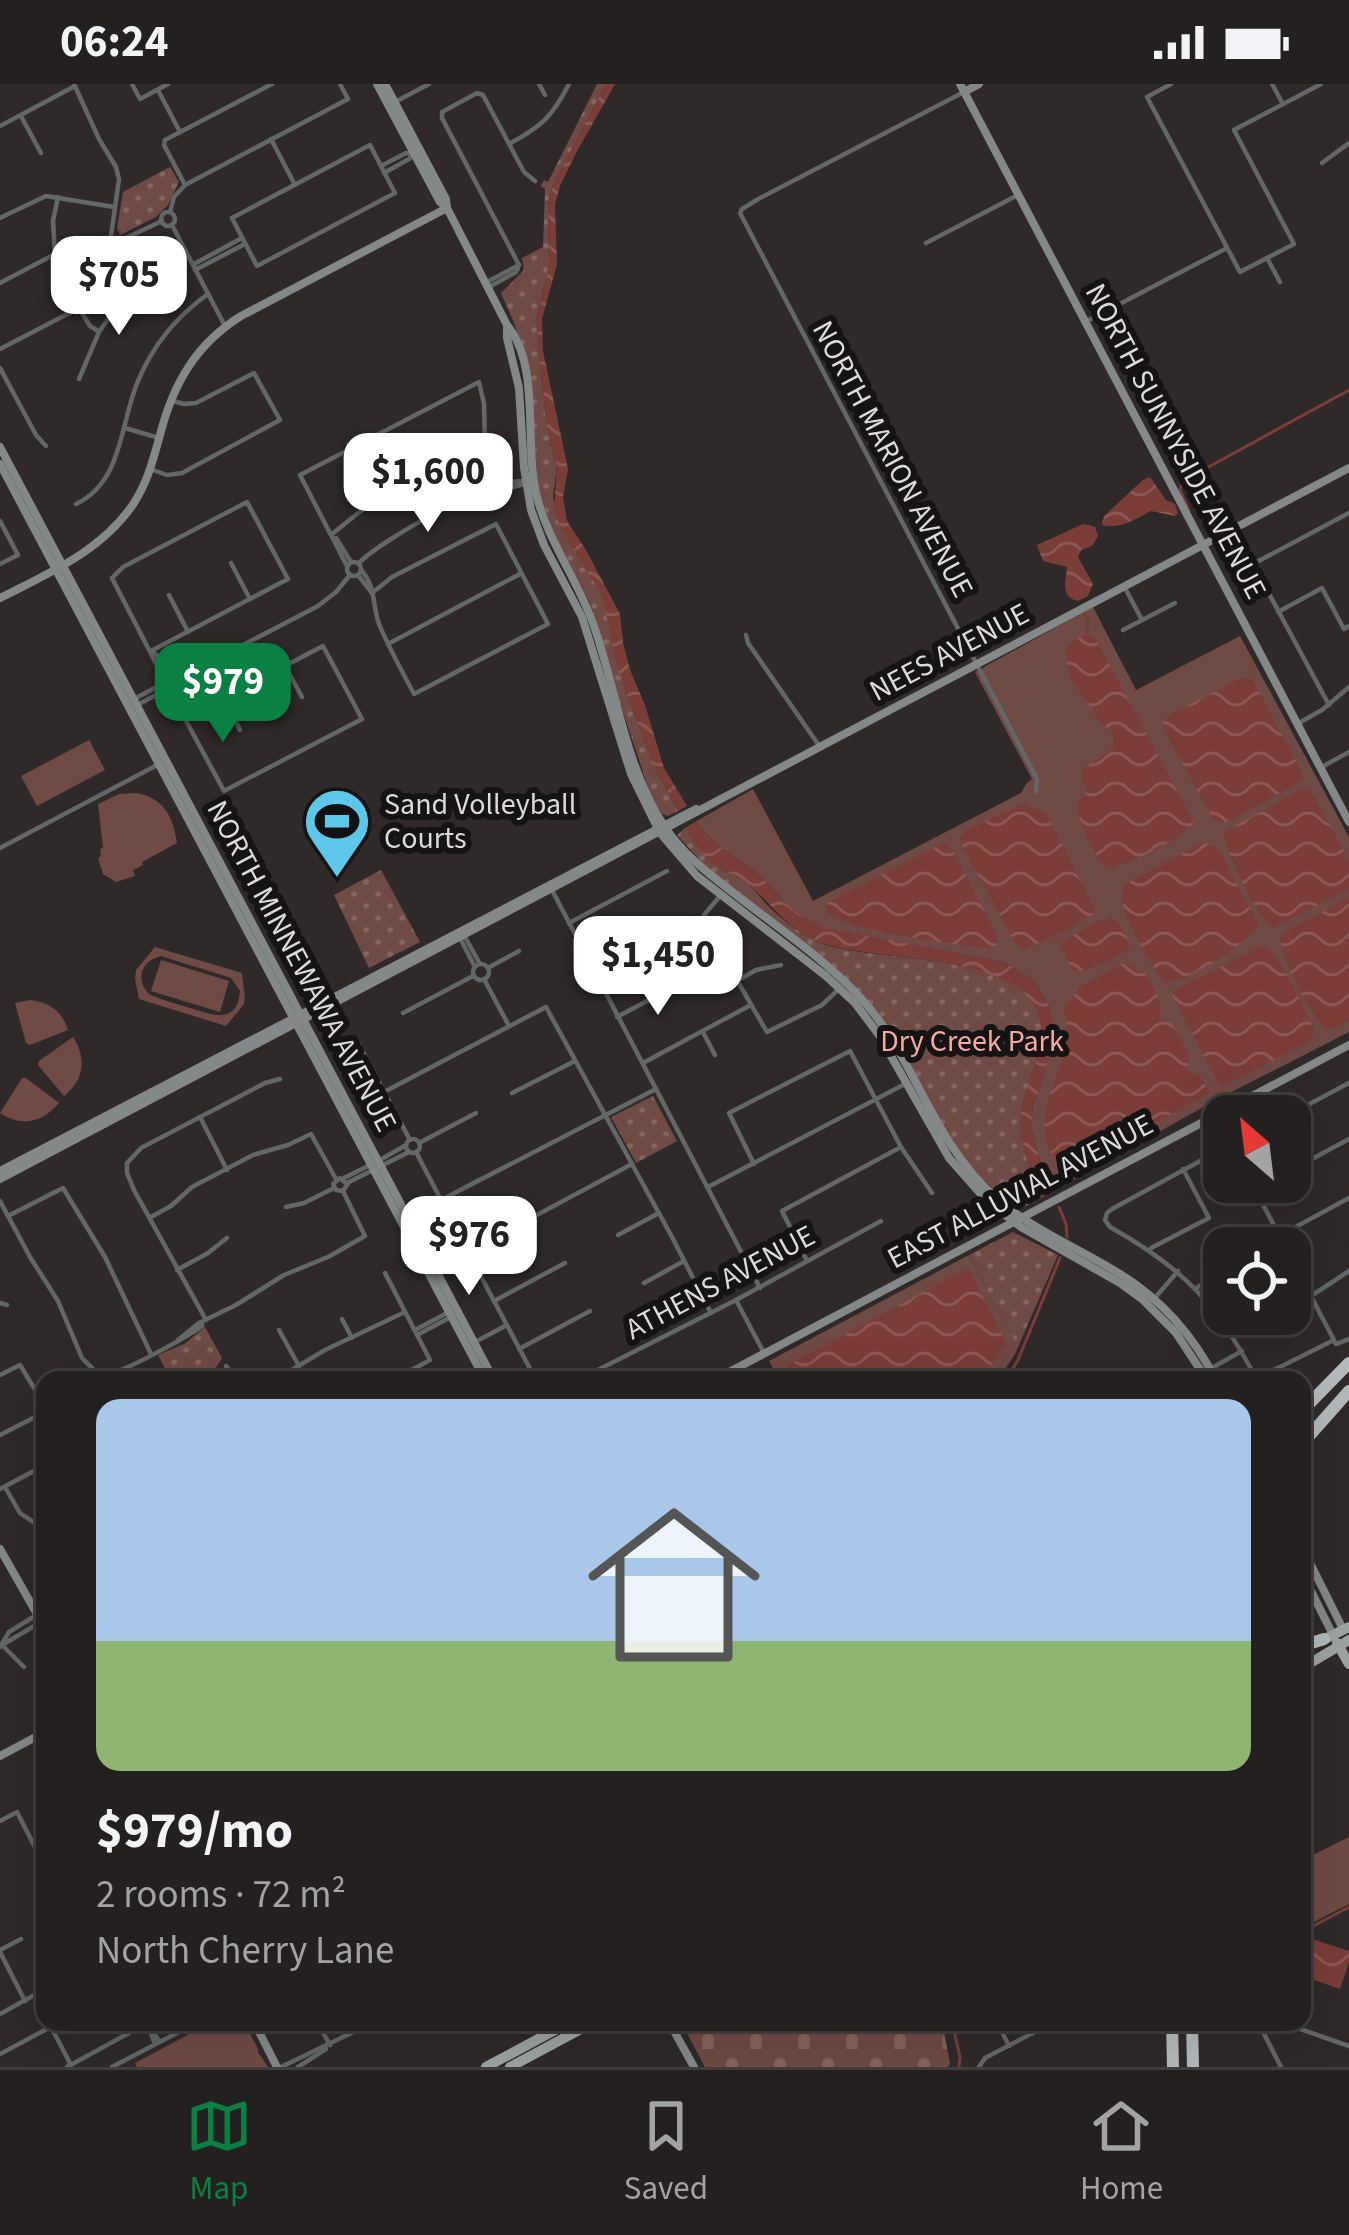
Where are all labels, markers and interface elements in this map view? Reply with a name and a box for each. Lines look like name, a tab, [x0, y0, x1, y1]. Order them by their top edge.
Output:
text: 06:24	[60, 10, 169, 74]
pin: $705	[48, 236, 190, 338]
text: $705	[78, 247, 160, 303]
street label: NORTH SUNNYSIDE AVENUE	[1074, 276, 1277, 607]
street label: NORTH MARION AVENUE	[801, 313, 984, 605]
pin: $1,600	[330, 433, 526, 535]
text: $1,600	[371, 444, 485, 500]
street label: NEES AVENUE	[862, 592, 1036, 712]
pin: $979	[152, 643, 294, 745]
text: $979	[182, 654, 264, 710]
place label: Sand Volleyball Courts	[384, 783, 576, 860]
sports icon: Sand Volleyball Courts	[302, 786, 372, 880]
street label: NORTH MINNEWAWA AVENUE	[196, 793, 407, 1139]
pin: $1,450	[560, 916, 756, 1018]
text: $1,450	[601, 927, 715, 983]
park label: Dry Creek Park	[880, 1020, 1064, 1063]
north arrow	[1203, 1095, 1311, 1203]
map controls	[1203, 1095, 1311, 1335]
street label: EAST ALLUVIAL AVENUE	[880, 1103, 1161, 1280]
pin: $976	[398, 1196, 540, 1298]
text: $976	[428, 1207, 510, 1263]
street label: ATHENS AVENUE	[618, 1214, 823, 1351]
button: locate	[1203, 1227, 1311, 1335]
icon: home	[566, 1477, 782, 1693]
text: $979/mo	[96, 1795, 293, 1867]
text: 2 rooms · 72 m²	[96, 1867, 346, 1923]
text: North Cherry Lane	[96, 1923, 394, 1979]
tab: Map	[186, 2093, 252, 2212]
tab: Saved	[624, 2093, 708, 2212]
tab: Home	[1080, 2093, 1163, 2212]

